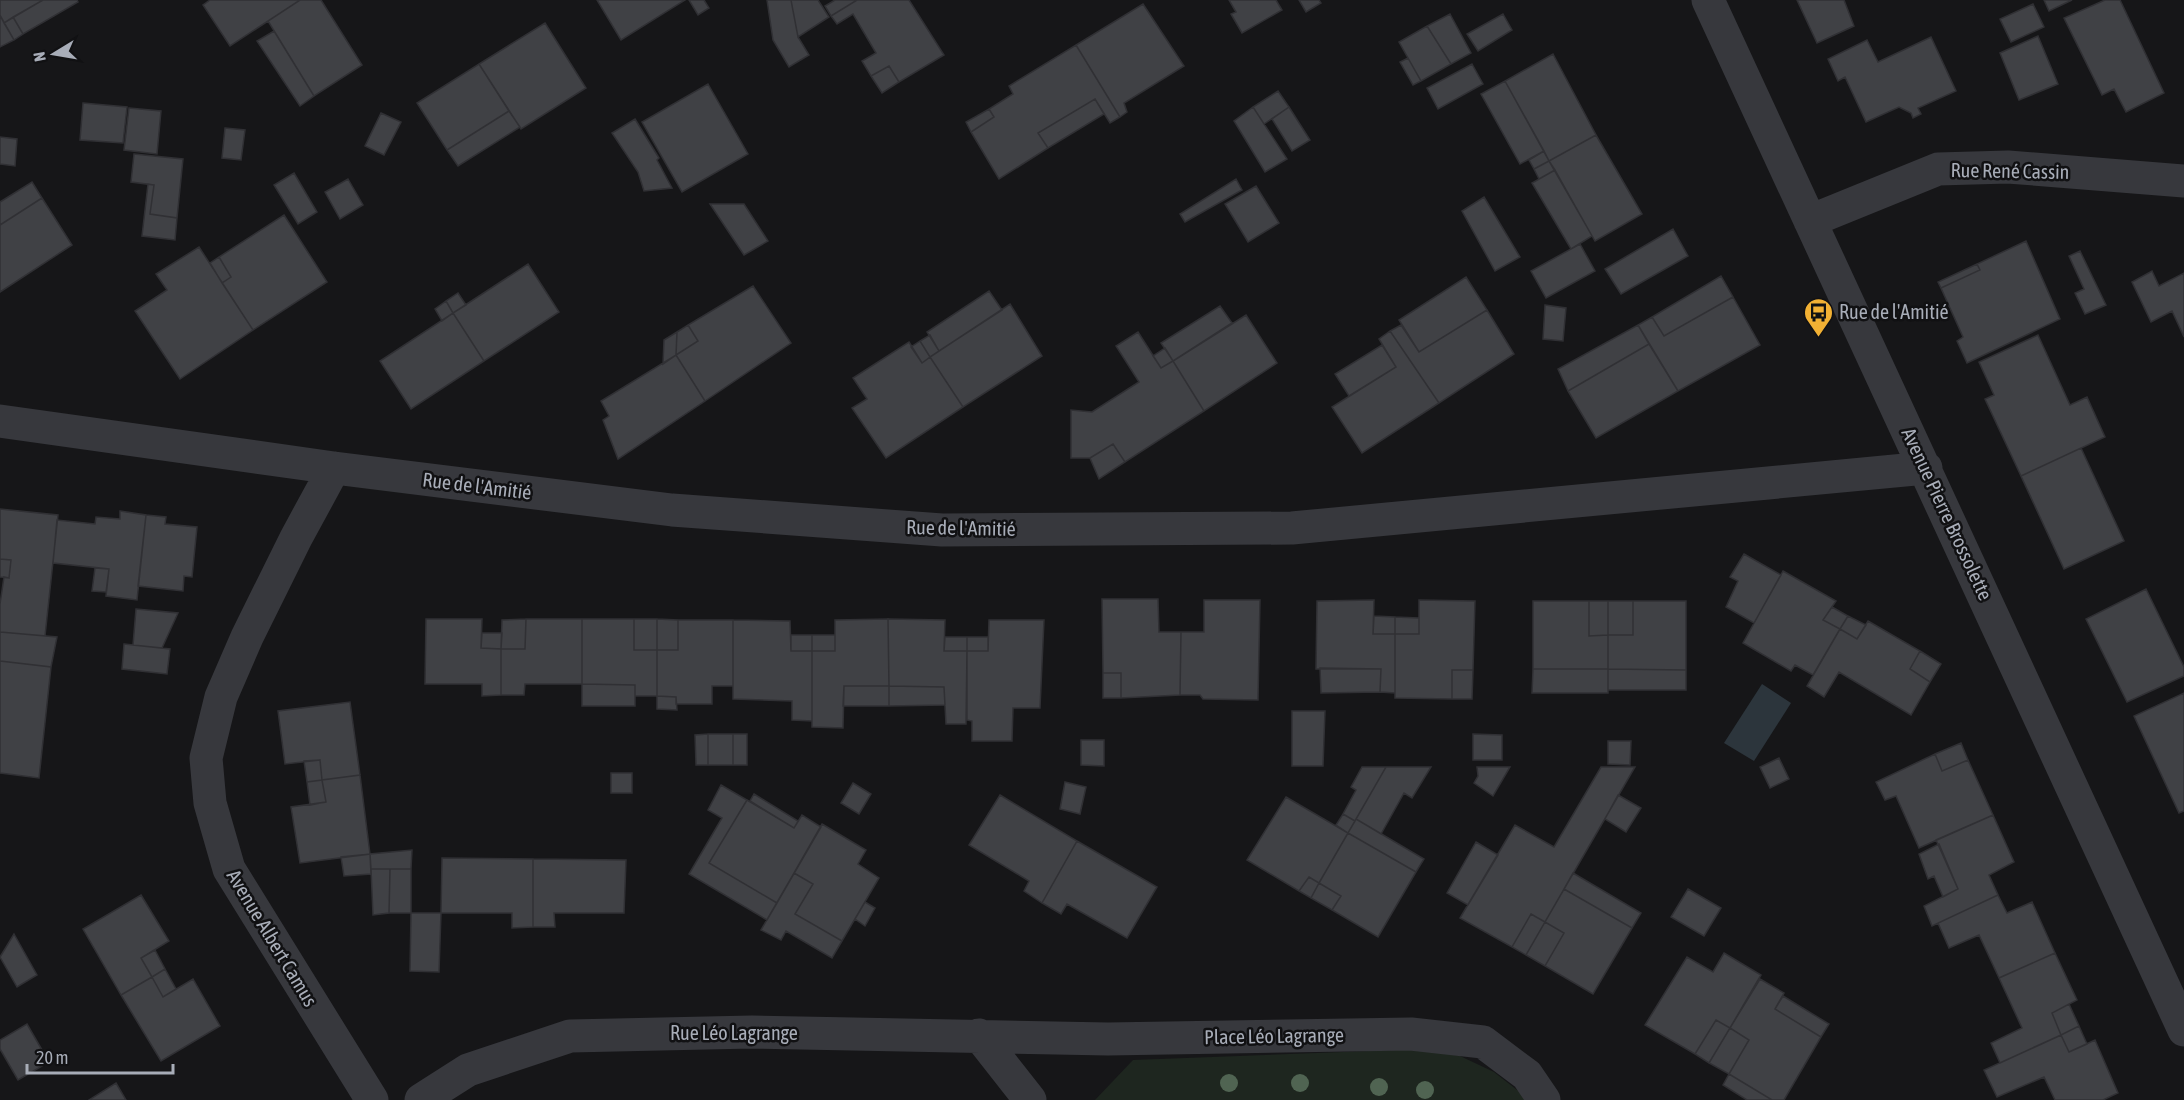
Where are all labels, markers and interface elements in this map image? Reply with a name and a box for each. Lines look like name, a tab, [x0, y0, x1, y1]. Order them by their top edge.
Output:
north arrow	[24, 24, 84, 84]
text: N	[30, 51, 49, 63]
street label: Rue René Cassin	[1950, 158, 2070, 183]
bus stop icon: Rue de l'Amitié	[1802, 296, 1834, 338]
place label: Rue de l'Amitié	[1839, 300, 1949, 323]
street label: Avenue Pierre Brossolette	[1897, 424, 1998, 604]
street label: Rue de l'Amitié	[421, 467, 533, 504]
street label: Rue de l'Amitié	[906, 515, 1016, 540]
street label: Avenue Albert Camus	[223, 865, 322, 1010]
street label: Rue Léo Lagrange	[670, 1021, 798, 1044]
street label: Place Léo Lagrange	[1204, 1023, 1344, 1048]
scale bar	[27, 1037, 172, 1075]
text: 20 m	[36, 1047, 68, 1068]

